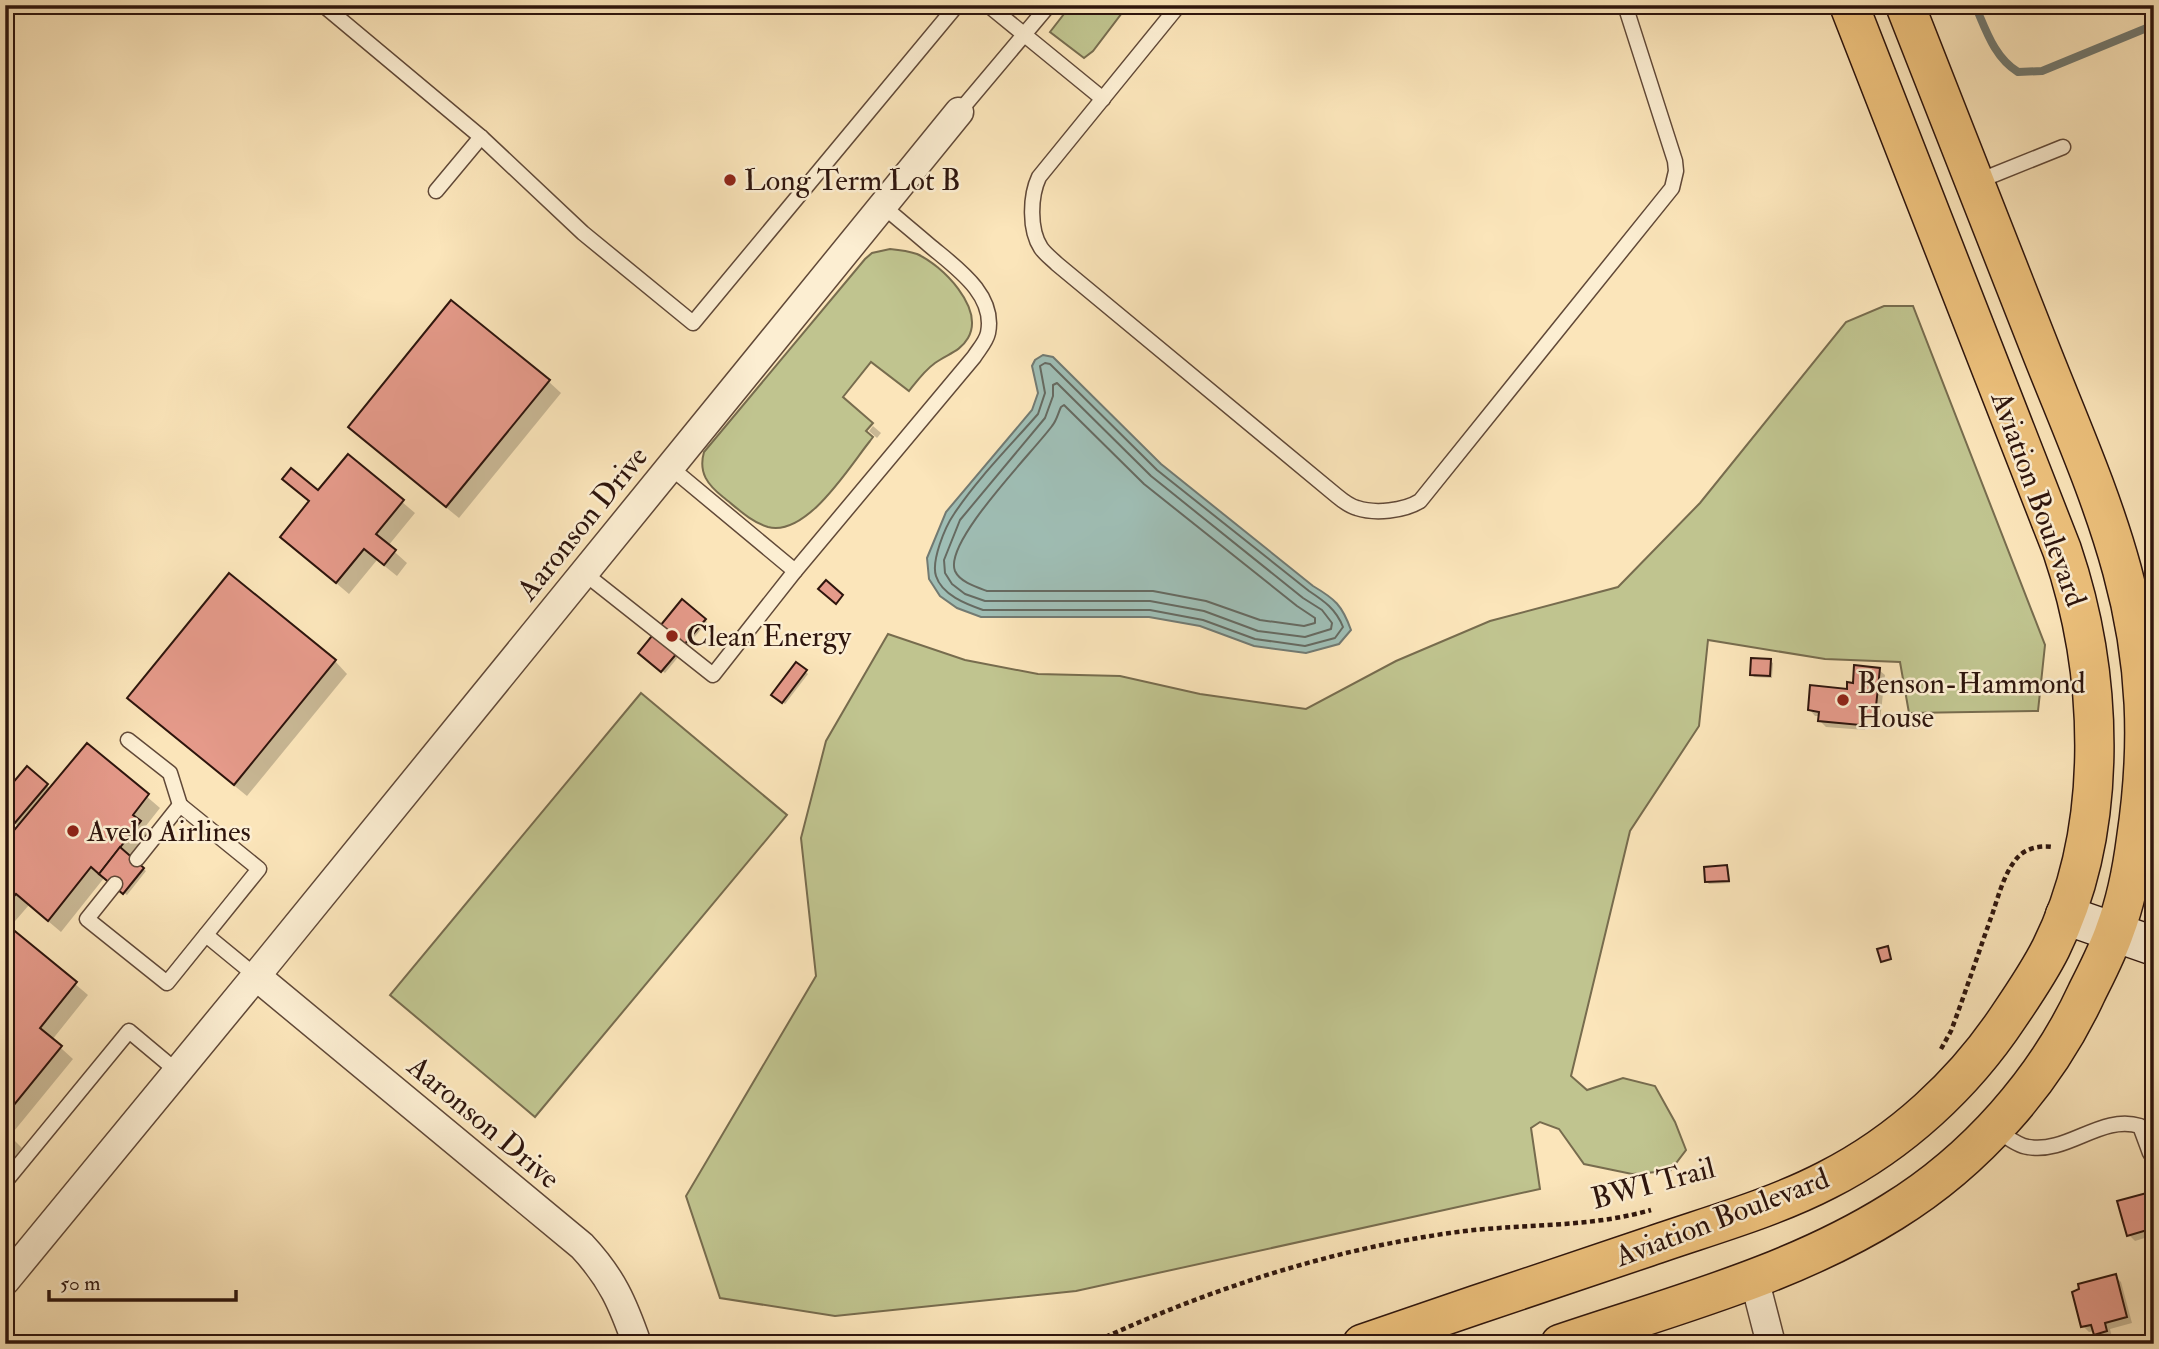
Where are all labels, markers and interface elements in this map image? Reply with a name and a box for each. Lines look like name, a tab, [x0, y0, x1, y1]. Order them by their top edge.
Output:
place label: Long Term Lot B	[744, 162, 961, 199]
marker: Long Term Lot B	[722, 172, 738, 188]
street label: Aviation Boulevard	[1982, 386, 2095, 612]
street label: Aaronson Drive	[508, 439, 656, 609]
place label: Clean Energy	[686, 618, 852, 655]
marker: Clean Energy	[664, 628, 680, 644]
place label: Benson-Hammond House	[1857, 665, 2086, 736]
marker: Benson-Hammond House	[1835, 692, 1851, 708]
place label: Avelo Airlines	[86, 813, 251, 850]
marker: Avelo Airlines	[65, 823, 81, 839]
street label: Aaronson Drive	[399, 1047, 567, 1197]
street label: BWI Trail	[1587, 1149, 1719, 1218]
street label: Aviation Boulevard	[1609, 1160, 1835, 1276]
scale bar	[49, 1258, 236, 1302]
text: 50 m	[60, 1270, 101, 1297]

